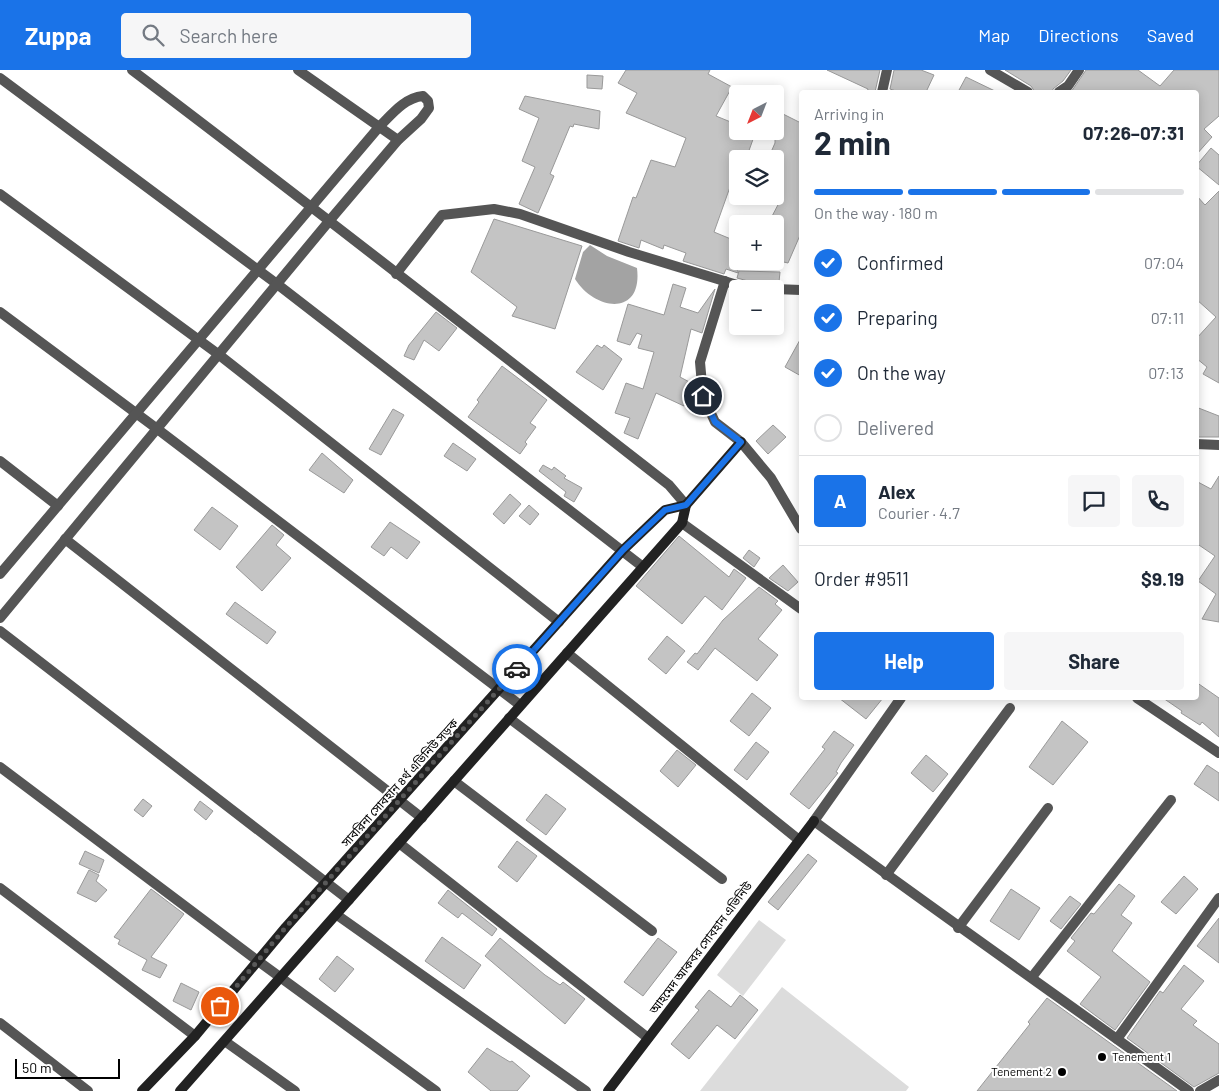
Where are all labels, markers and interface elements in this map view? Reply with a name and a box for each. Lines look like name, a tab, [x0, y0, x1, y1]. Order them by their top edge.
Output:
search box	[121, 13, 471, 58]
text: Zuppa	[25, 21, 91, 50]
icon: search	[139, 21, 167, 49]
text: Search here	[179, 24, 278, 47]
text: Map	[978, 24, 1010, 46]
text: Directions	[1038, 24, 1119, 46]
text: Saved	[1147, 24, 1194, 46]
north arrow	[729, 85, 784, 140]
map controls	[729, 85, 784, 335]
text: Arriving in	[814, 104, 884, 123]
text: 07:26–07:31	[1083, 121, 1184, 144]
text: 2 min	[814, 123, 891, 161]
button: layers	[729, 150, 784, 205]
text: On the way · 180 m	[814, 203, 938, 222]
button: +	[729, 215, 784, 270]
icon: check	[814, 249, 842, 277]
text: Confirmed	[857, 251, 944, 274]
text: 07:04	[1144, 253, 1184, 272]
button: −	[729, 280, 784, 335]
icon: check	[814, 304, 842, 332]
text: Preparing	[857, 306, 938, 329]
text: 07:11	[1151, 308, 1184, 327]
icon: check	[814, 359, 842, 387]
text: On the way	[857, 361, 946, 384]
text: 07:13	[1148, 363, 1184, 382]
pin	[682, 375, 724, 417]
icon: home	[689, 382, 717, 410]
text: Delivered	[857, 416, 934, 439]
button: chat	[1068, 475, 1120, 527]
button: phone	[1132, 475, 1184, 527]
text: Alex	[878, 480, 916, 503]
text: A	[834, 489, 846, 512]
text: Courier · 4.7	[878, 503, 960, 522]
text: Order #9511	[814, 567, 909, 590]
text: $9.19	[1141, 567, 1184, 590]
button: Help	[814, 632, 994, 690]
button: Share	[1004, 632, 1184, 690]
courier	[492, 644, 542, 694]
icon: car	[503, 655, 531, 683]
street label: সাবরিনা সোবহান ৪র্থ এভিনিউ সড়ক	[337, 715, 461, 850]
street label: আহমেদ আকবর সোবহান এভিনিউ	[645, 878, 755, 1017]
pin	[199, 985, 241, 1027]
icon: bag	[206, 992, 234, 1020]
place label: Tenement 1	[1112, 1049, 1171, 1063]
marker: Tenement 1	[1096, 1051, 1108, 1063]
scale bar	[15, 1056, 120, 1079]
text: 50 m	[22, 1059, 51, 1076]
place label: Tenement 2	[991, 1064, 1052, 1078]
marker: Tenement 2	[1056, 1066, 1068, 1078]

